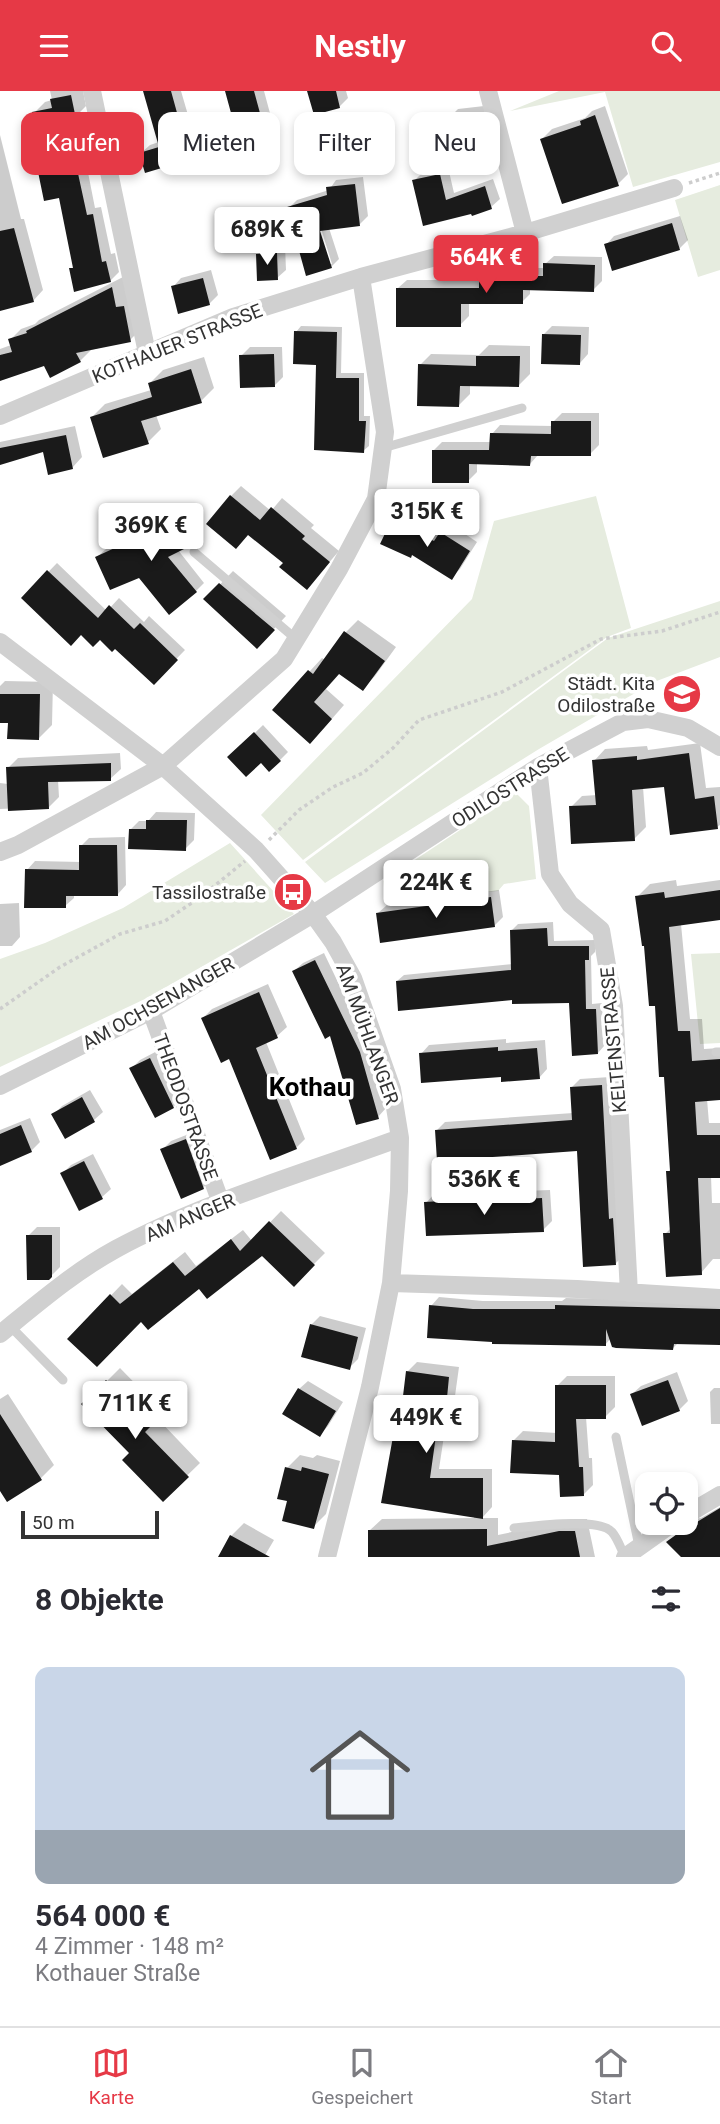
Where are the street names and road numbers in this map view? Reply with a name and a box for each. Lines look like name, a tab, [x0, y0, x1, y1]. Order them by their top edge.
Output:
street label: KOTHAUER STRASSE	[89, 299, 266, 388]
street label: ODILOSTRASSE	[448, 742, 573, 833]
street label: AM OCHSENANGER	[78, 952, 238, 1055]
street label: AM MÜHLANGER	[331, 961, 404, 1108]
street label: KELTENSTRASSE	[596, 966, 631, 1114]
street label: THEODOSTRASSE	[148, 1031, 223, 1184]
street label: AM ANGER	[142, 1188, 239, 1247]

